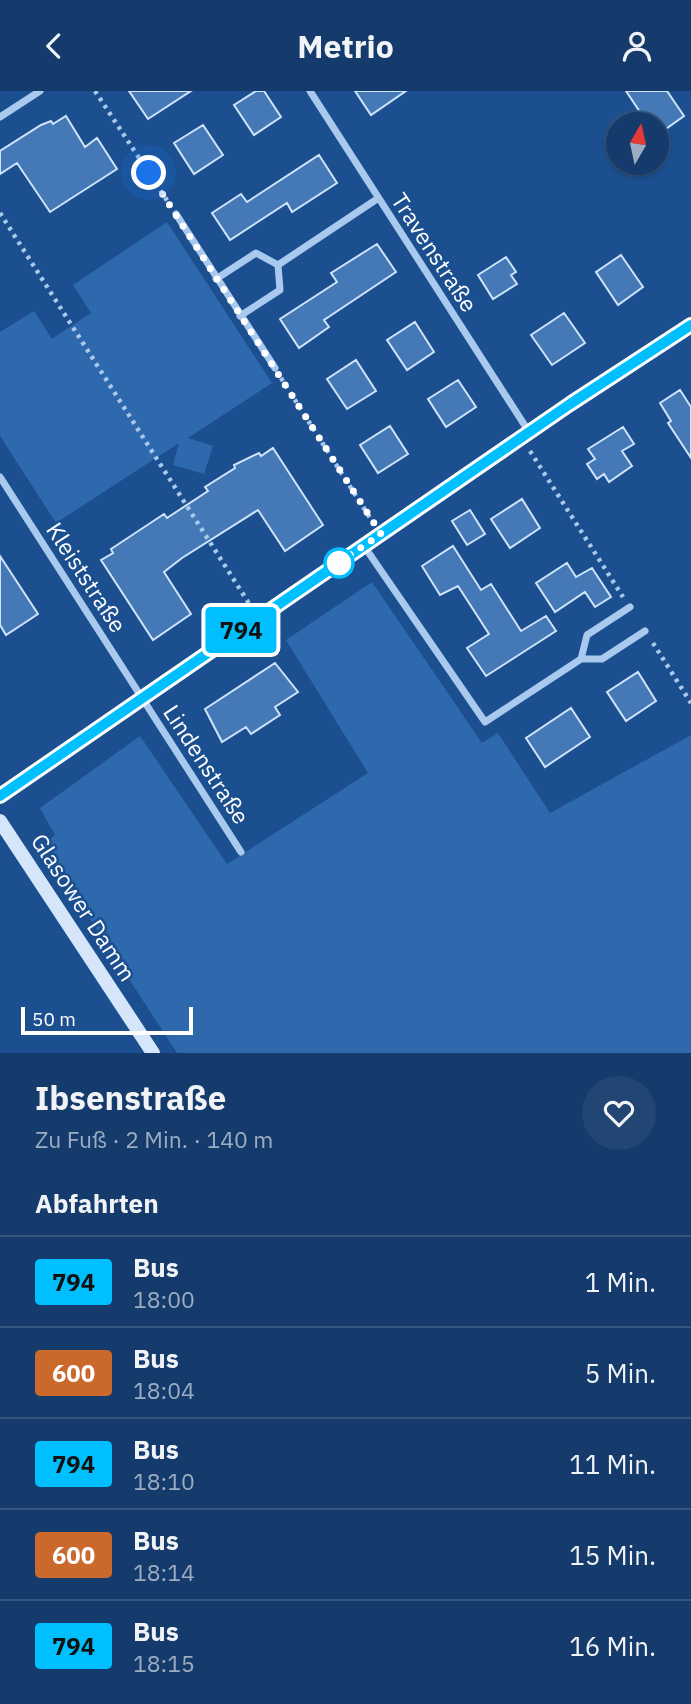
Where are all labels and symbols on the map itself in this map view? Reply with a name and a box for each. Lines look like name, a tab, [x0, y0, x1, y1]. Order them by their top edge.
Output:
north arrow	[606, 112, 668, 175]
your location	[131, 155, 166, 190]
street label: Travenstraße	[385, 187, 485, 317]
street label: Kleiststraße	[40, 516, 134, 638]
unlabelled marker	[324, 548, 354, 578]
line badge: 794	[201, 607, 281, 653]
street label: Lindenstraße	[157, 699, 257, 829]
street label: Glasower Damm	[25, 827, 143, 987]
scale bar	[21, 1004, 192, 1036]

